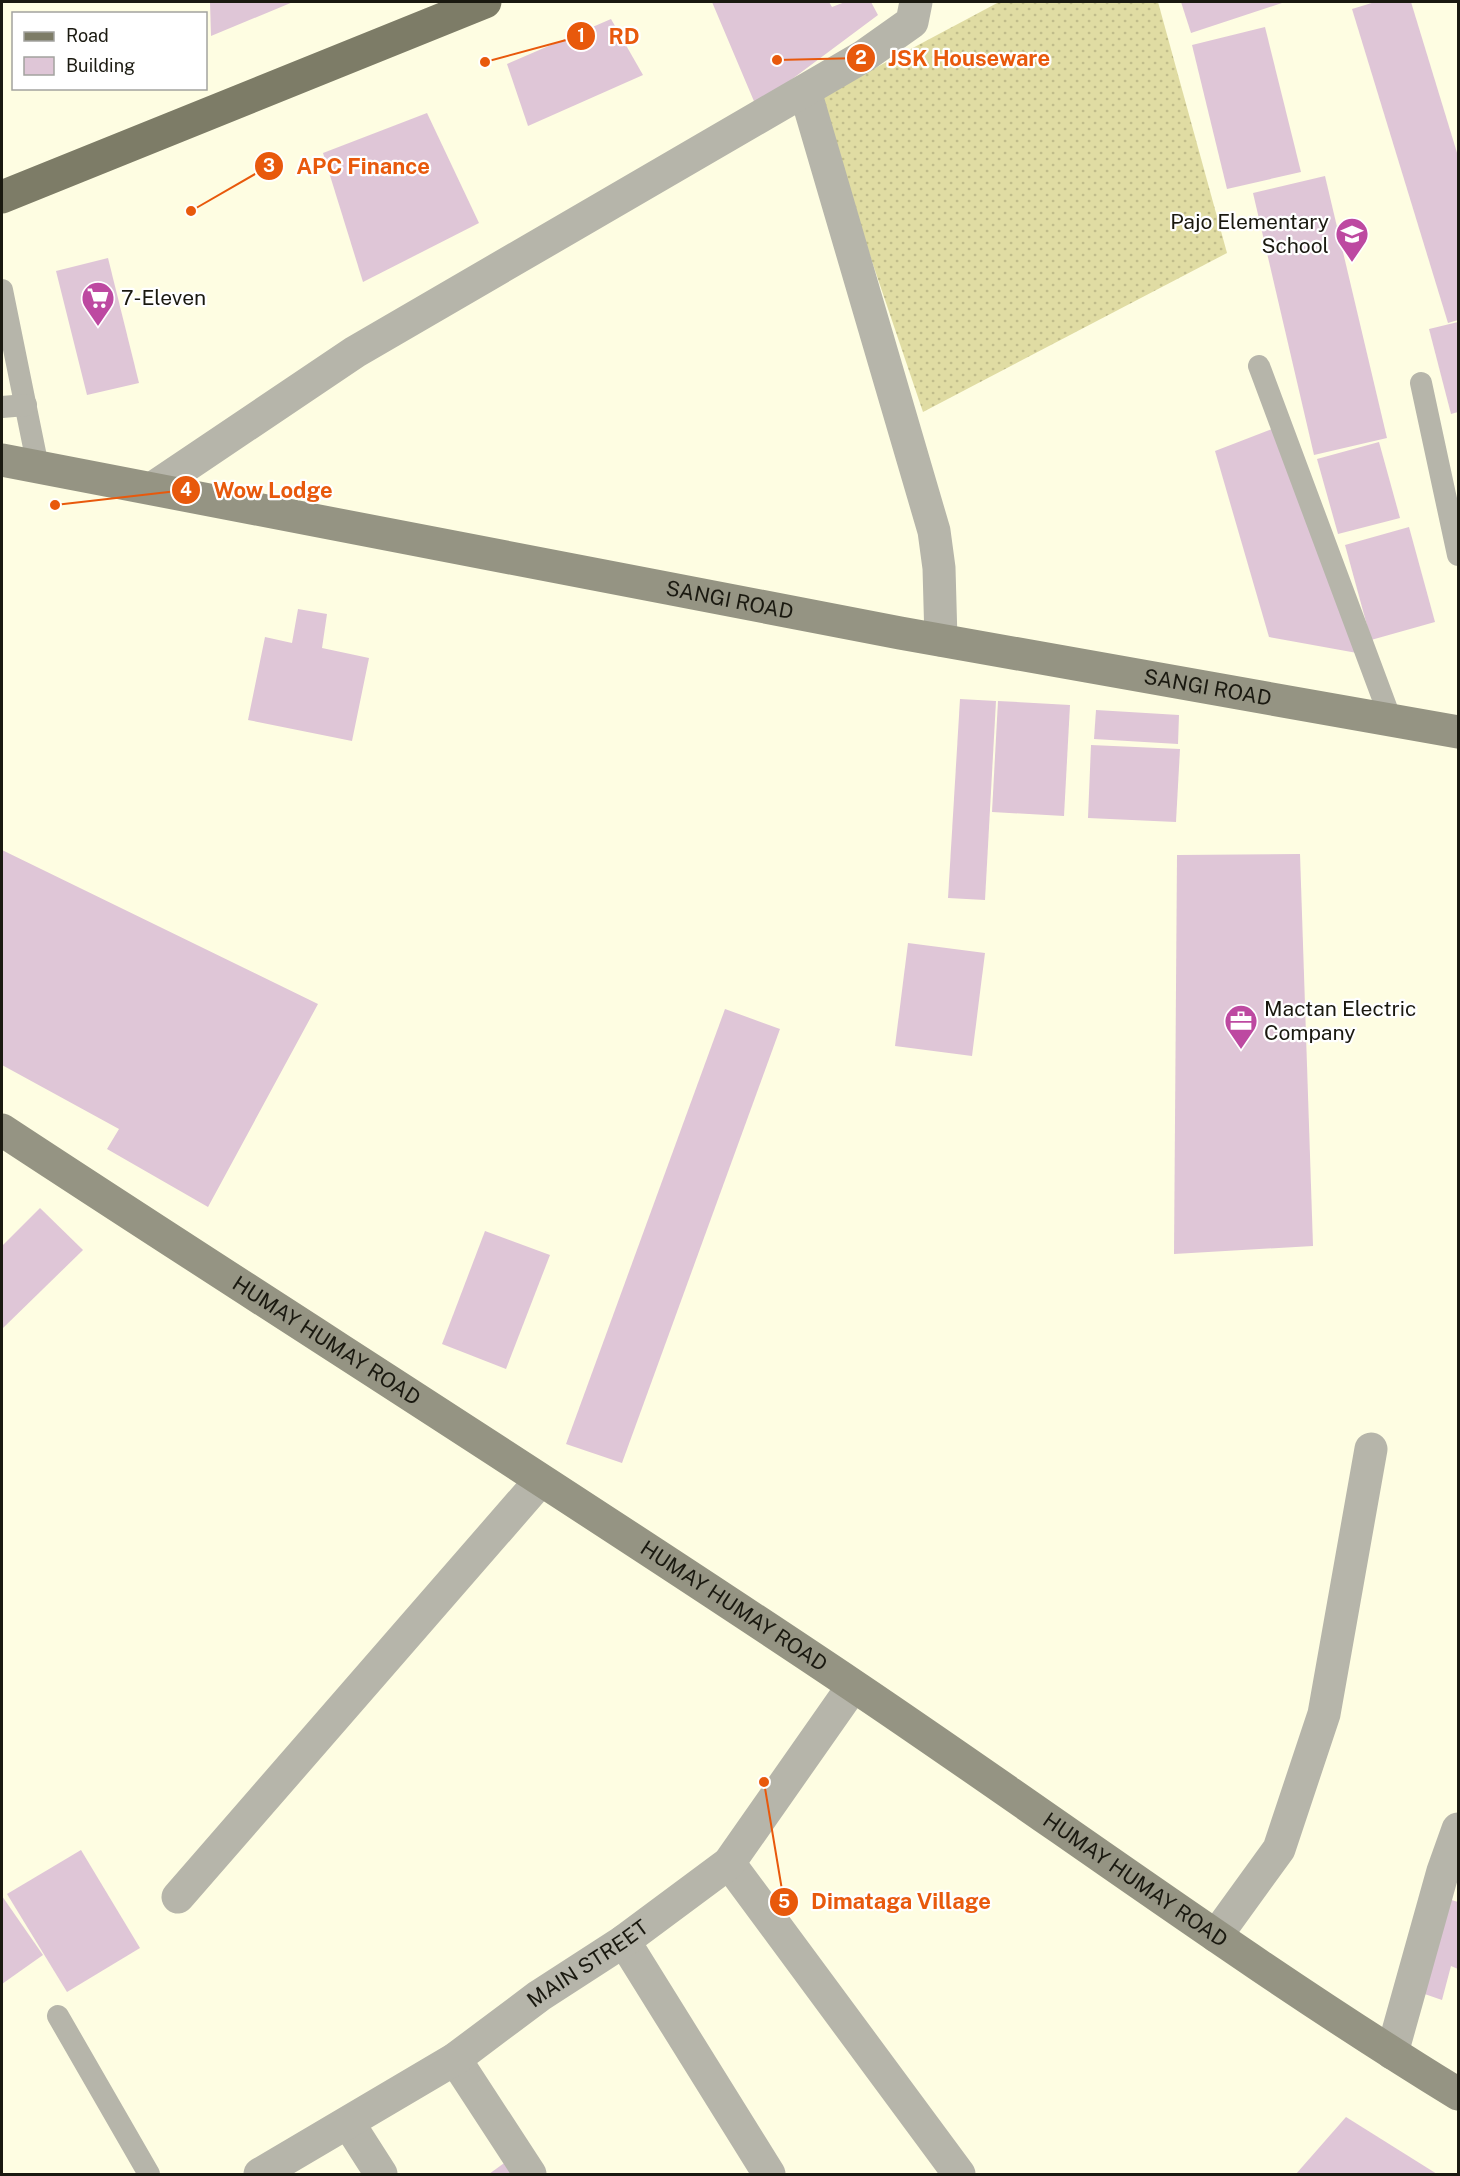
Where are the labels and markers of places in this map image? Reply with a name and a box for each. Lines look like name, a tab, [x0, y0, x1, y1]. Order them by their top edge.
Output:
callout: RD	[566, 16, 652, 56]
callout: JSK Houseware	[846, 38, 1062, 78]
callout: APC Finance	[254, 146, 442, 186]
place label: Pajo Elementary School	[1170, 209, 1329, 258]
school or university icon: Pajo Elementary School	[1334, 216, 1370, 263]
supermarket icon: 7-Eleven	[80, 280, 116, 327]
place label: 7-Eleven	[121, 285, 206, 310]
callout: Wow Lodge	[171, 470, 345, 510]
place label: Mactan Electric Company	[1264, 996, 1416, 1045]
office icon: Mactan Electric Company	[1223, 1003, 1259, 1050]
callout: Dimataga Village	[769, 1882, 1004, 1922]

